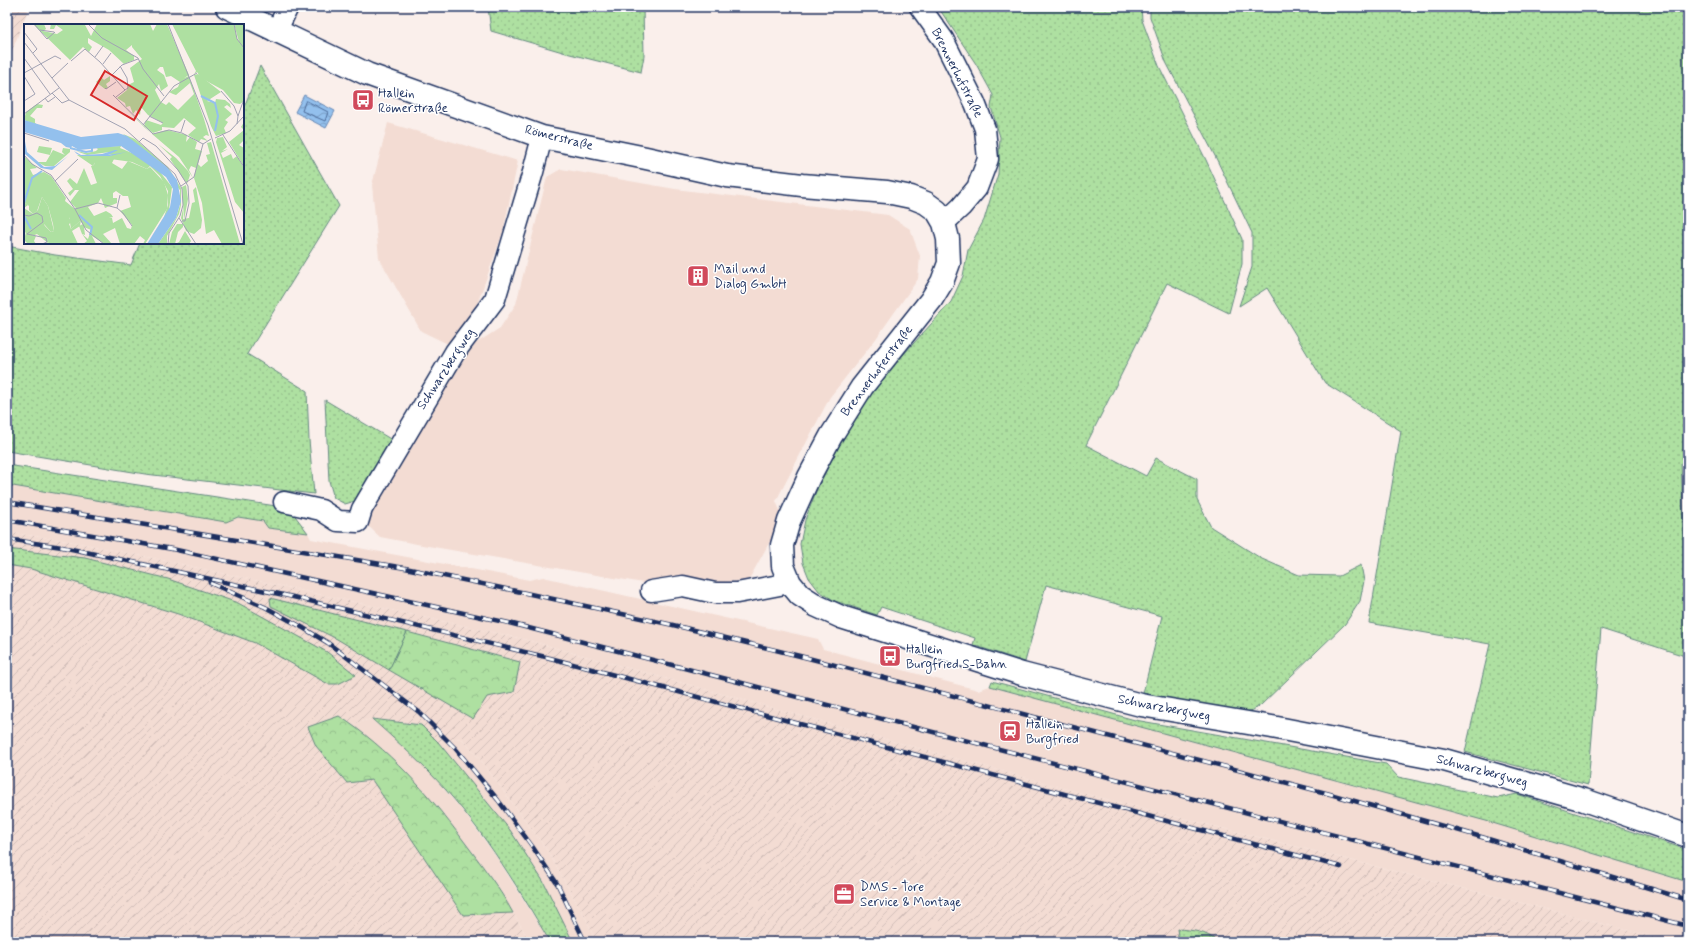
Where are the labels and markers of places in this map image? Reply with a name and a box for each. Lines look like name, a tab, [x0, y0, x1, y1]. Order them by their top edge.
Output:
place label: Hallein Römerstraße	[378, 85, 448, 117]
bus stop icon: Hallein Römerstraße	[350, 87, 376, 113]
place label: Mail und Dialog GmbH	[714, 261, 787, 294]
building icon: Mail und Dialog GmbH	[685, 263, 711, 289]
place label: Hallein Burgfried S-Bahn	[906, 641, 1007, 674]
bus stop icon: Hallein Burgfried S-Bahn	[877, 643, 903, 669]
place label: Hallein Burgfried	[1026, 716, 1079, 749]
station icon: Hallein Burgfried	[997, 718, 1023, 744]
place label: DMS - Tore Service & Montage	[860, 879, 961, 911]
office icon: DMS - Tore Service & Montage	[831, 881, 857, 907]

